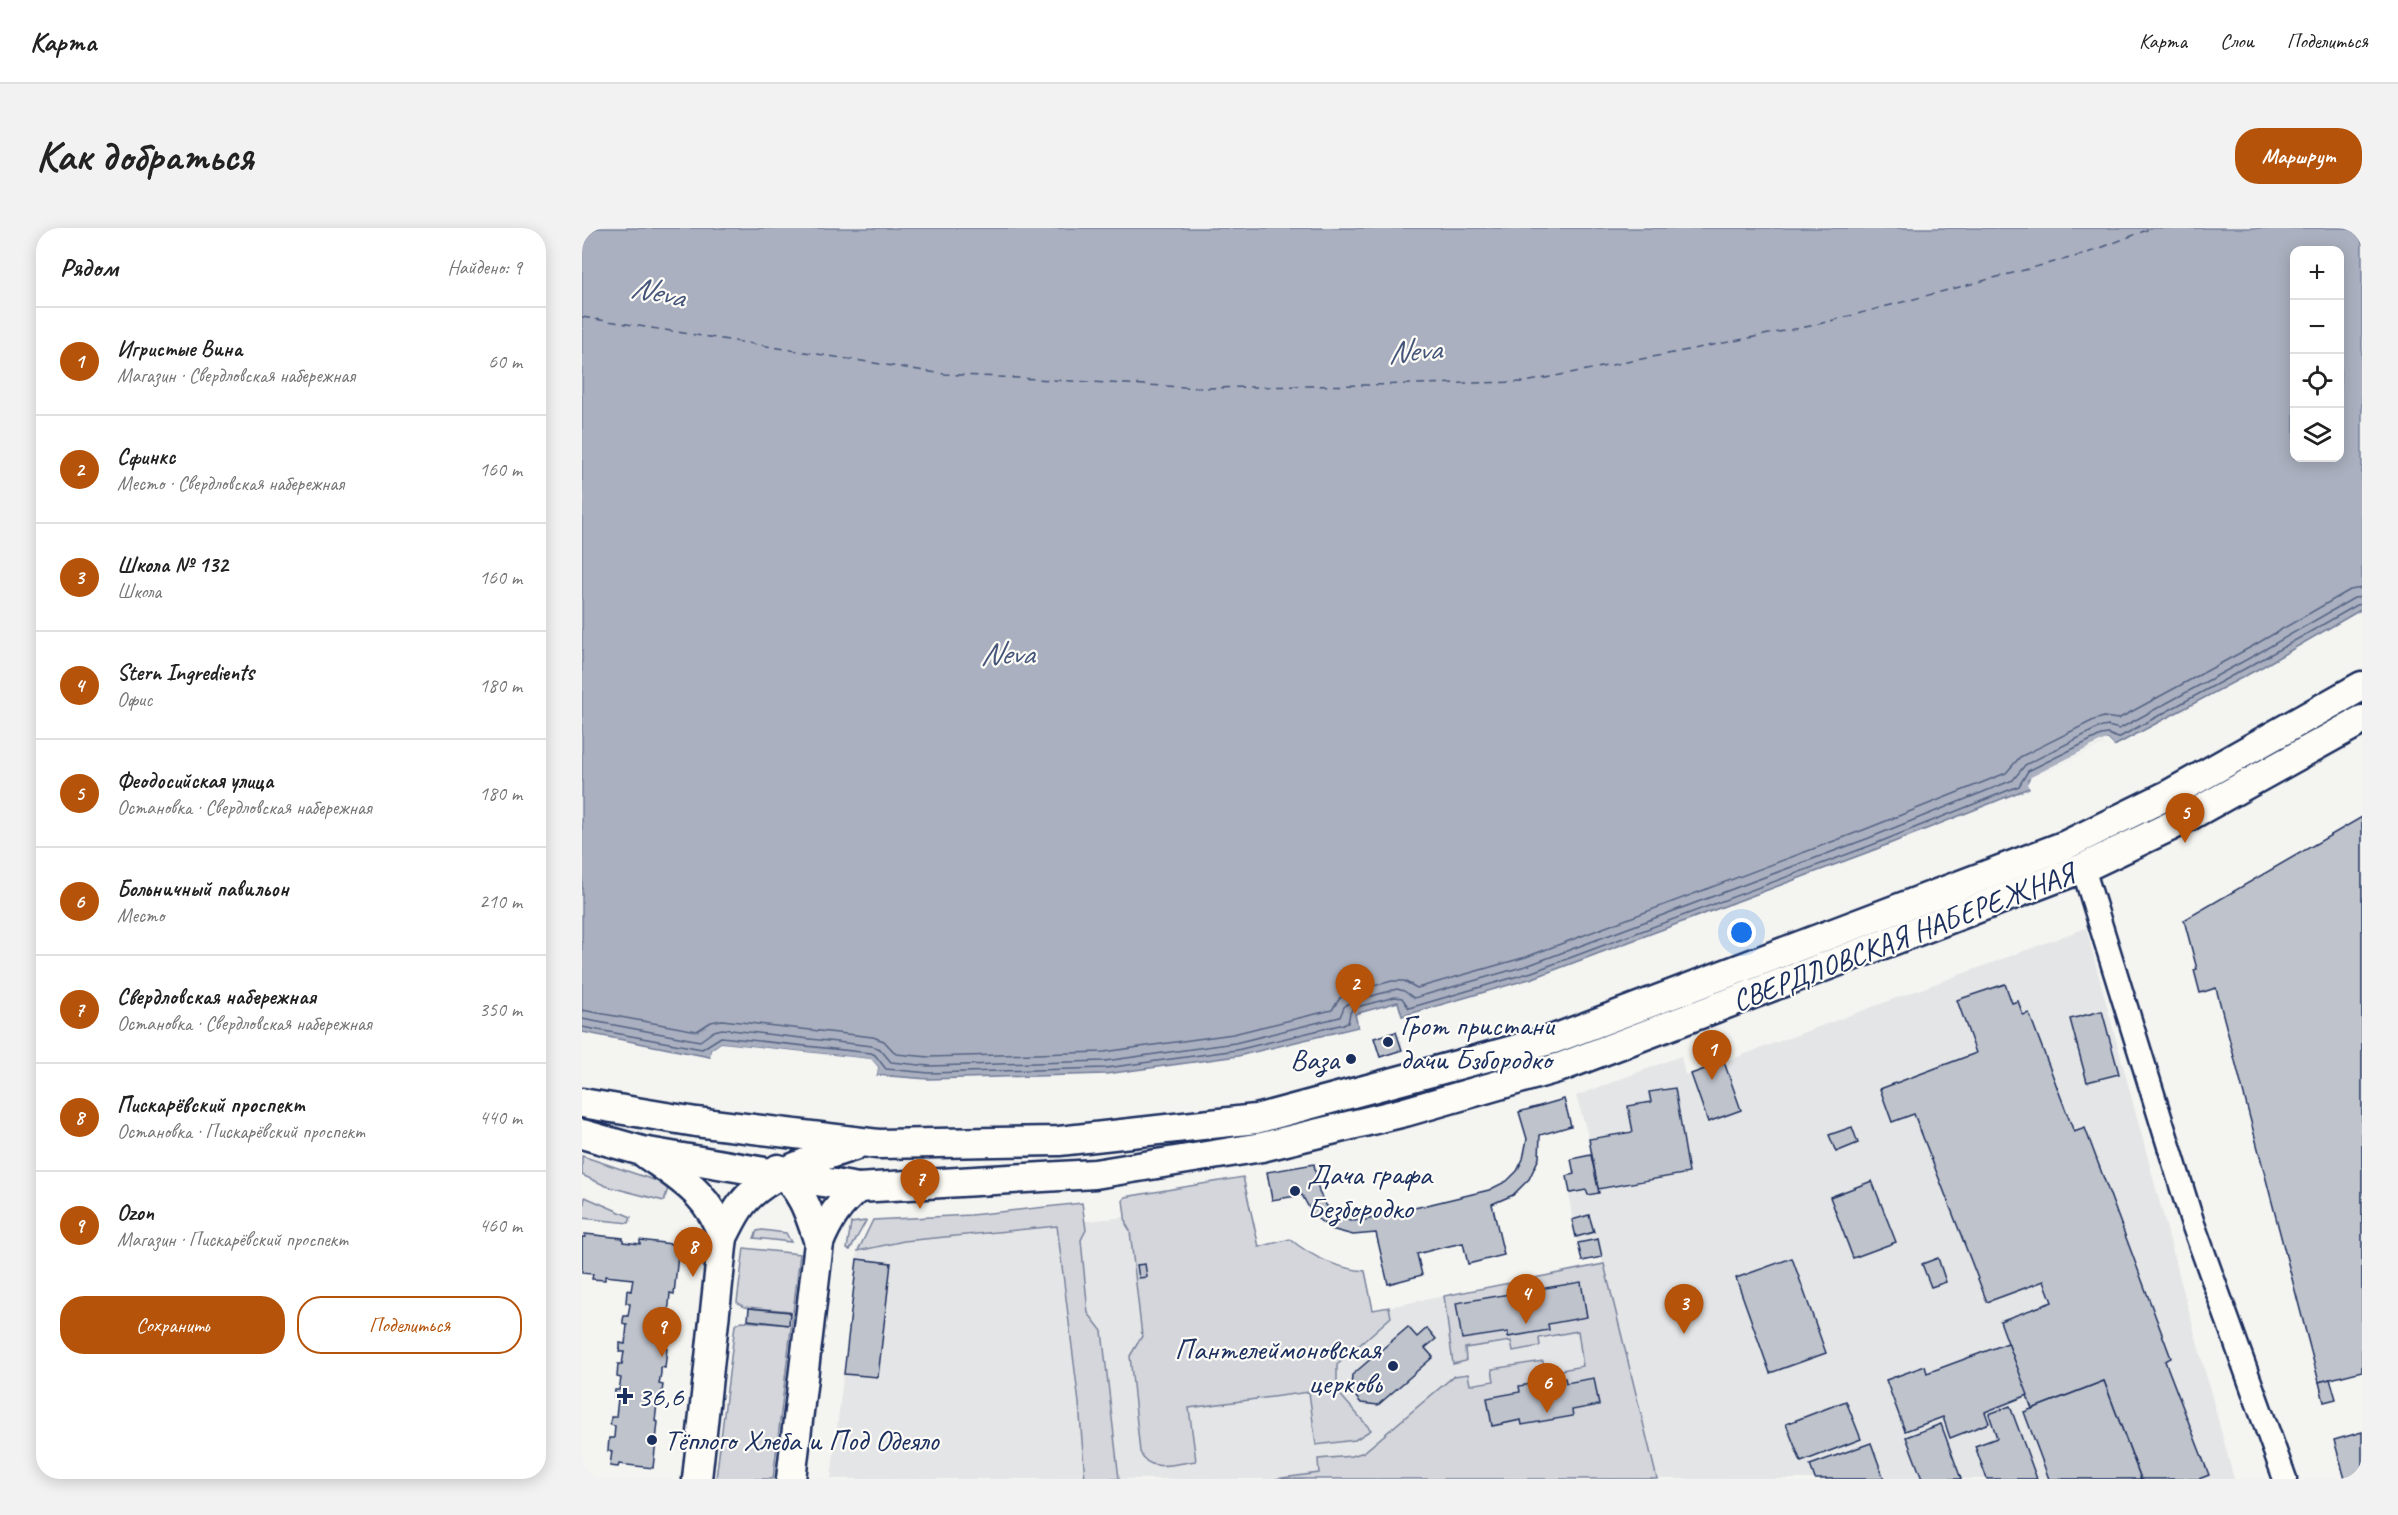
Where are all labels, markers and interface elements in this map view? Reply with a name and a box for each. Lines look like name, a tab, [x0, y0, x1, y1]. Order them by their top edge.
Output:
text: Карта	[30, 24, 97, 59]
text: Карта	[2139, 28, 2187, 54]
text: Слои	[2220, 28, 2254, 54]
text: Поделиться	[2287, 28, 2368, 54]
button: Маршрут	[2235, 128, 2362, 184]
text: Как добраться	[36, 130, 253, 183]
map controls	[2290, 246, 2344, 462]
button: +	[2290, 246, 2344, 300]
text: Рядом	[60, 251, 118, 284]
text: Найдено: 9	[447, 255, 522, 280]
water label: Neva	[627, 266, 692, 318]
button: −	[2290, 300, 2344, 354]
water label: Neva	[1386, 328, 1445, 373]
text: Игристые Вина	[117, 335, 242, 363]
text: 1	[75, 349, 84, 374]
text: 60 m	[488, 349, 522, 374]
button: locate	[2290, 354, 2344, 408]
text: Магазин · Свердловская набережная	[117, 363, 355, 388]
button: layers	[2290, 408, 2344, 462]
text: Сфинкс	[117, 443, 175, 471]
text: 2	[75, 457, 84, 482]
text: 160 m	[479, 457, 522, 482]
text: Место · Свердловская набережная	[117, 471, 344, 496]
text: Школа № 132	[117, 551, 228, 579]
text: 3	[75, 565, 84, 590]
text: 160 m	[479, 565, 522, 590]
text: Школа	[117, 579, 161, 604]
water label: Neva	[980, 633, 1037, 674]
text: Stern Ingredients	[117, 659, 254, 687]
text: 4	[75, 673, 84, 698]
text: 180 m	[479, 673, 522, 698]
text: Офис	[117, 687, 152, 712]
text: Феодосийская улица	[117, 767, 274, 795]
text: 5	[75, 781, 84, 806]
text: 180 m	[479, 781, 522, 806]
pin: 5	[2166, 794, 2204, 843]
text: Остановка · Свердловская набережная	[117, 795, 372, 820]
street label: СВЕРДЛОВСКАЯ НАБЕРЕЖНАЯ	[1727, 853, 2083, 1020]
text: Больничный павильон	[117, 875, 289, 903]
text: 6	[75, 889, 84, 914]
text: 210 m	[479, 889, 522, 914]
text: Место	[117, 903, 164, 928]
your location	[1727, 918, 1756, 947]
pin: 2	[1336, 964, 1374, 1014]
text: Свердловская набережная	[117, 983, 316, 1011]
text: 7	[75, 997, 84, 1022]
text: 350 m	[479, 997, 522, 1022]
place label: Грот пристани дачи Бзбородко	[1400, 1006, 1556, 1078]
text: Остановка · Свердловская набережная	[117, 1011, 372, 1036]
pin: 1	[1692, 1030, 1732, 1080]
marker: Грот пристани дачи Бзбородко	[1381, 1035, 1395, 1049]
place label: Ваза	[1290, 1040, 1341, 1078]
marker: Ваза	[1344, 1052, 1358, 1066]
text: Пискарёвский проспект	[117, 1091, 305, 1119]
text: 8	[75, 1105, 84, 1130]
text: 440 m	[479, 1105, 522, 1130]
text: Остановка · Пискарёвский проспект	[117, 1119, 365, 1144]
place label: Дача графа Безбородко	[1307, 1155, 1434, 1227]
pin: 7	[900, 1160, 940, 1209]
marker: Дача графа Безбородко	[1288, 1184, 1302, 1198]
text: Ozon	[117, 1199, 154, 1227]
text: 9	[75, 1213, 84, 1238]
text: 460 m	[479, 1213, 522, 1238]
text: Магазин · Пискарёвский проспект	[117, 1227, 348, 1252]
pin: 8	[674, 1228, 712, 1277]
pin: 4	[1506, 1274, 1546, 1324]
pin: 3	[1664, 1284, 1704, 1334]
button: Сохранить	[60, 1296, 285, 1354]
button: Поделиться	[297, 1296, 522, 1354]
pin: 9	[642, 1308, 682, 1357]
place label: Пантелеймоновская церковь	[1175, 1330, 1383, 1402]
marker: Пантелеймоновская церковь	[1386, 1359, 1400, 1373]
pin: 6	[1528, 1364, 1566, 1413]
place label: 36,6	[637, 1377, 685, 1415]
marker: 36,6	[618, 1389, 632, 1403]
place label: Тёплого Хлеба и Под Одеяло	[664, 1421, 940, 1459]
marker: Тёплого Хлеба и Под Одеяло	[645, 1433, 659, 1447]

